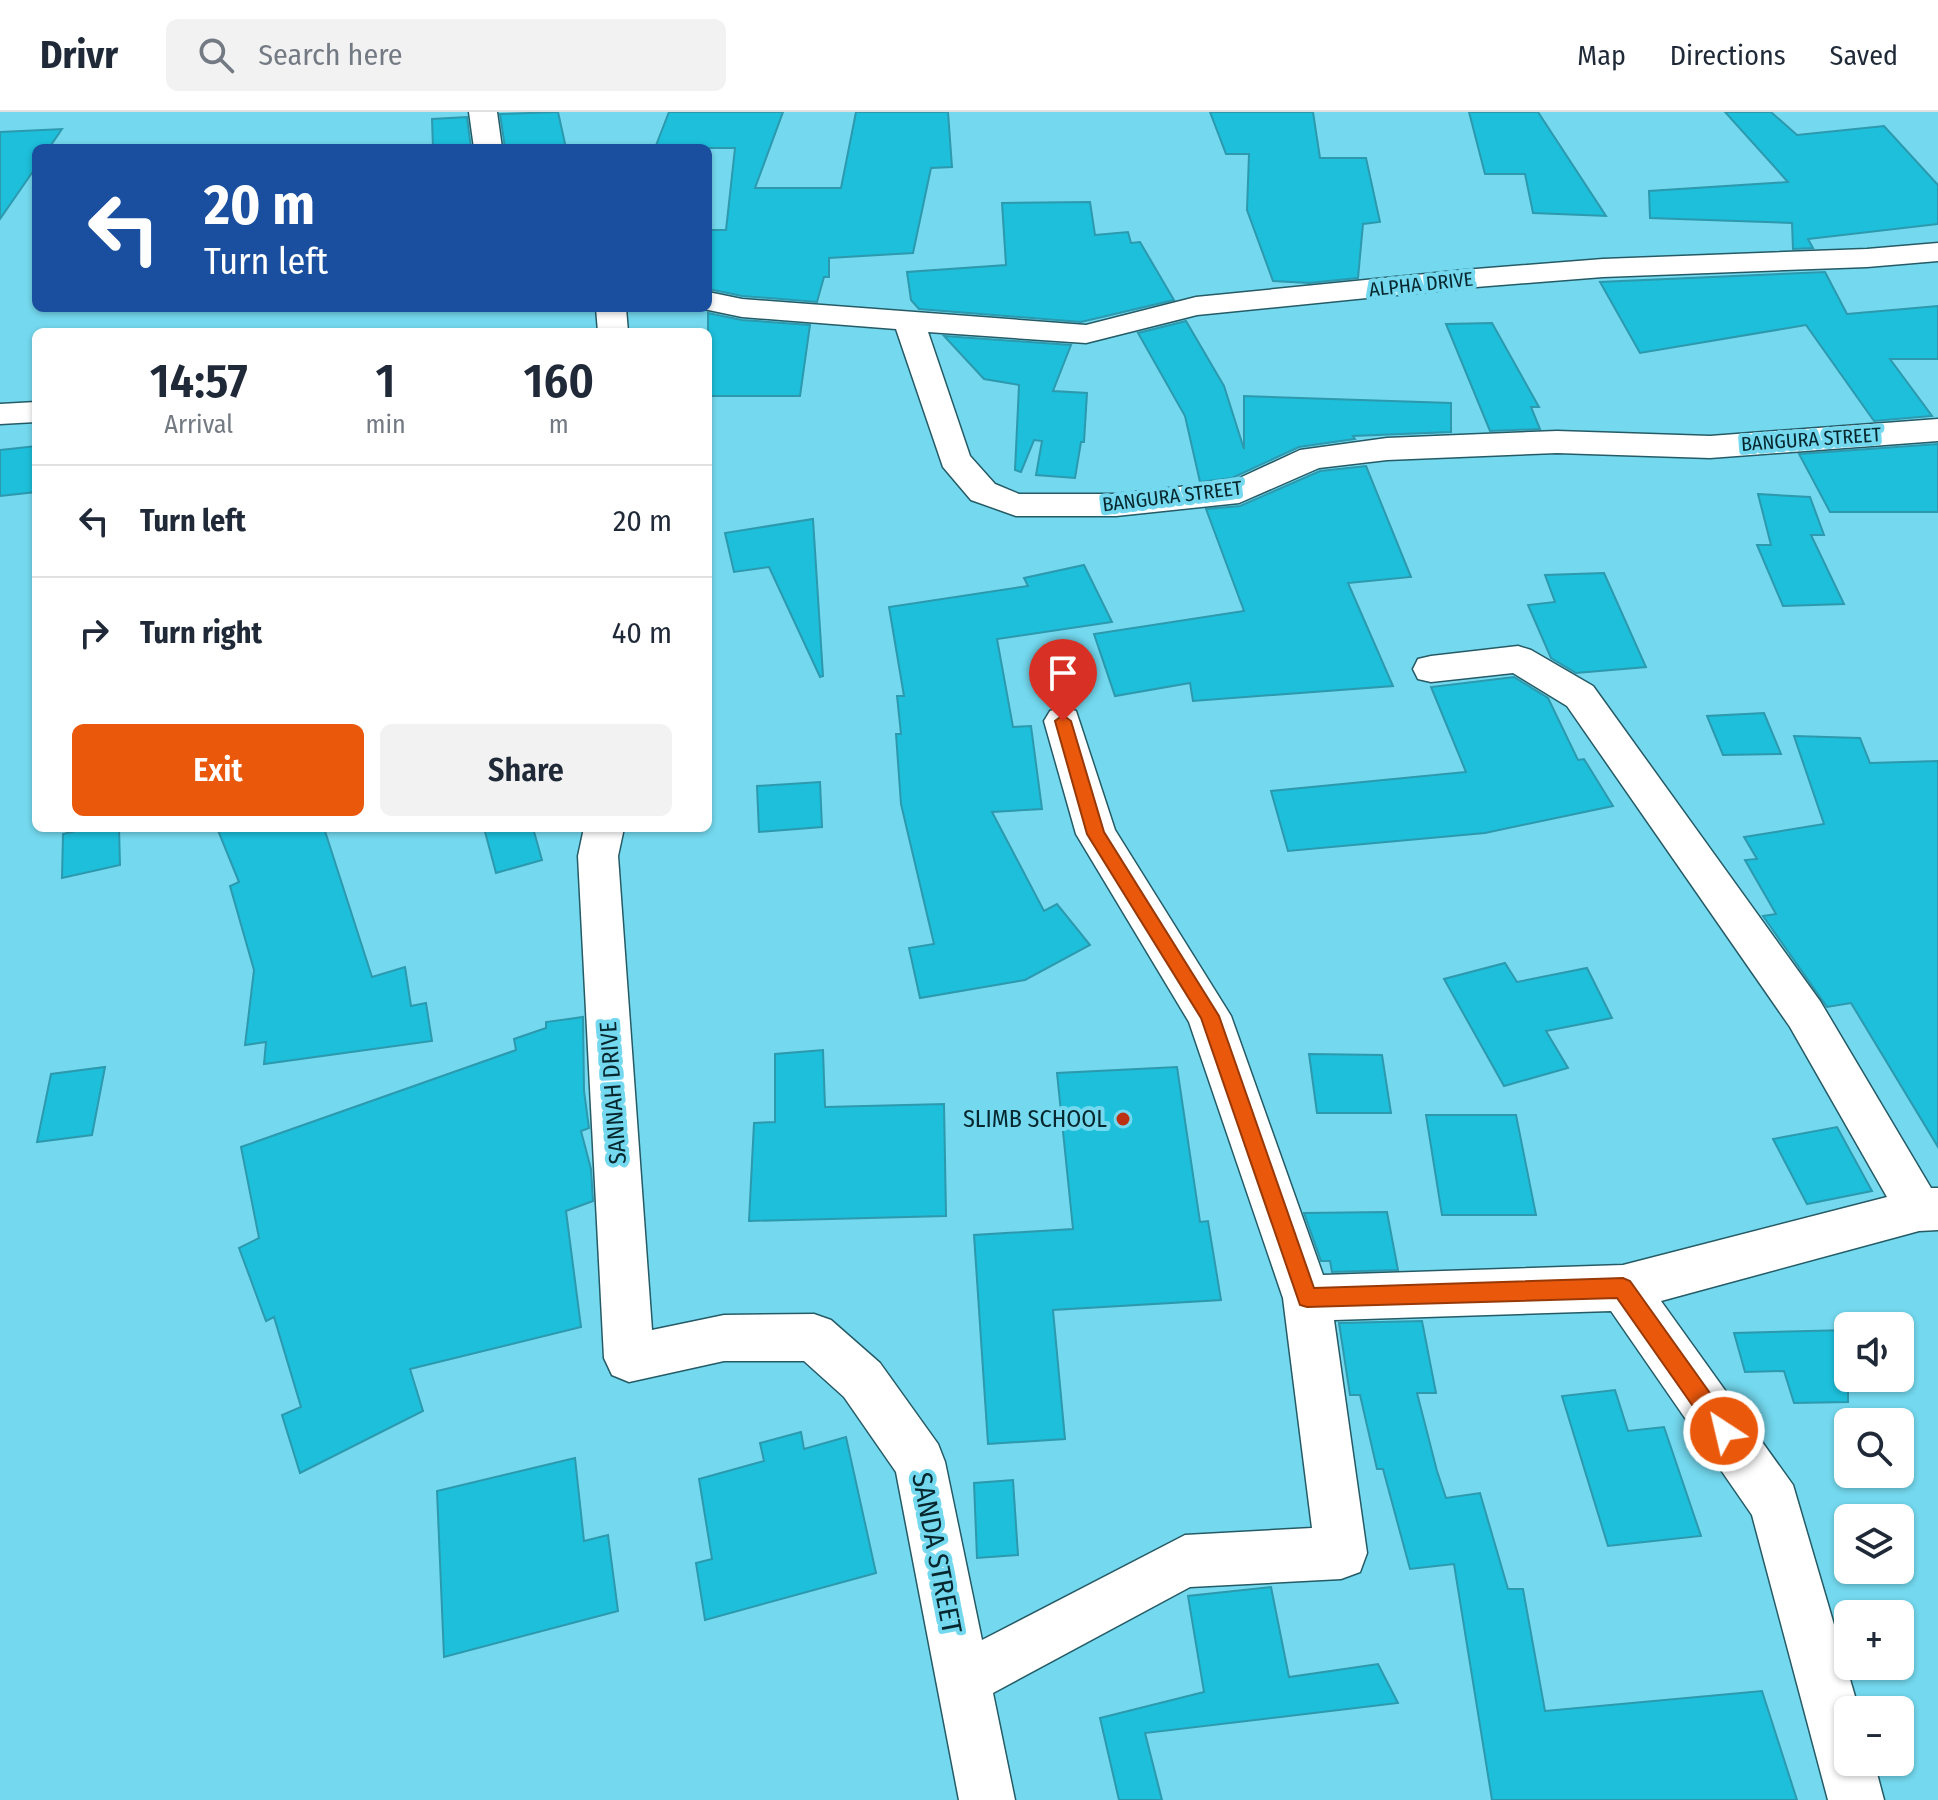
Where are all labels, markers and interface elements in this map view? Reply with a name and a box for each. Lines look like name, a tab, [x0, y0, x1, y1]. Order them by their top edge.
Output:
search box	[166, 19, 726, 91]
text: Drivr	[40, 32, 118, 78]
icon: search	[194, 33, 238, 77]
text: Search here	[258, 37, 403, 73]
text: Map	[1577, 39, 1626, 72]
text: Directions	[1670, 39, 1786, 72]
text: Saved	[1830, 39, 1898, 72]
text: 20 m	[204, 172, 315, 239]
icon: left	[72, 176, 176, 280]
text: Turn left	[204, 240, 328, 284]
street label: ALPHA DRIVE	[1368, 267, 1474, 301]
text: 14:57	[150, 352, 248, 410]
text: 1	[376, 352, 396, 410]
text: 160	[524, 352, 594, 410]
text: Arrival	[164, 409, 233, 440]
text: min	[365, 409, 406, 440]
text: m	[549, 409, 569, 440]
street label: BANGURA STREET	[1740, 422, 1883, 456]
street label: BANGURA STREET	[1101, 475, 1244, 516]
icon: left	[72, 499, 116, 543]
text: Turn left	[140, 503, 246, 539]
text: 20 m	[613, 503, 672, 539]
icon: right	[72, 611, 116, 655]
text: Turn right	[140, 615, 262, 651]
text: 40 m	[612, 615, 672, 651]
pin	[1029, 639, 1097, 721]
icon: arrive	[1041, 651, 1085, 695]
button: Exit	[72, 724, 364, 816]
button: Share	[380, 724, 672, 816]
street label: SANNAH DRIVE	[594, 1021, 632, 1165]
place label: SLIMB SCHOOL	[963, 1105, 1107, 1133]
marker: SLIMB SCHOOL	[1114, 1110, 1132, 1128]
map controls	[1834, 1312, 1914, 1776]
button: sound	[1834, 1312, 1914, 1392]
position arrow	[1682, 1389, 1766, 1473]
button: search	[1834, 1408, 1914, 1488]
street label: SANDA STREET	[905, 1470, 969, 1636]
button: layers	[1834, 1504, 1914, 1584]
button: +	[1834, 1600, 1914, 1680]
button: −	[1834, 1696, 1914, 1776]

